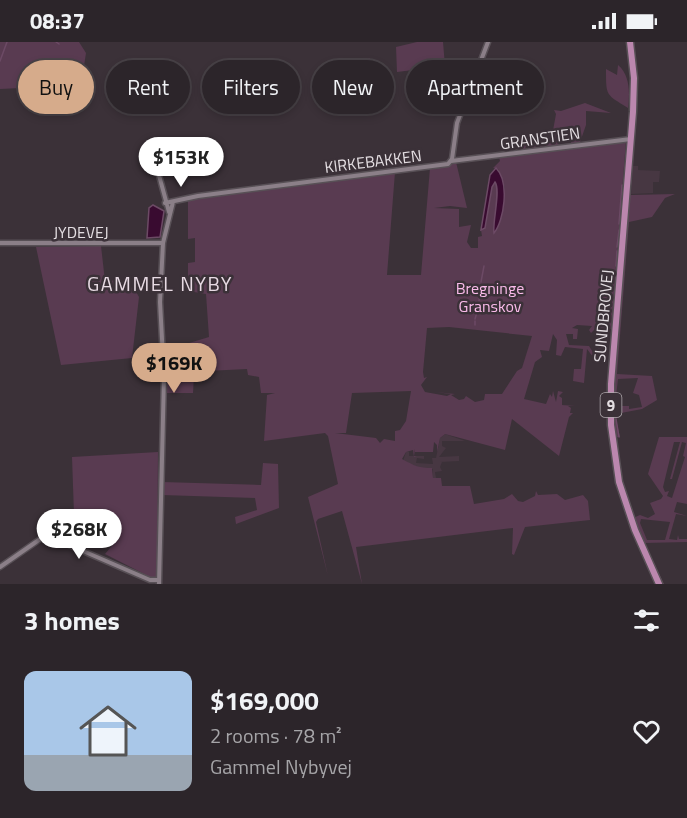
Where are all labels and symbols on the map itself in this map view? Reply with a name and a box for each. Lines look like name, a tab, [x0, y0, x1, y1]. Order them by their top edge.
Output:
street label: GRANSTIEN	[498, 121, 582, 155]
pin: $153K	[139, 137, 223, 188]
street label: KIRKEBAKKEN	[323, 143, 423, 179]
street label: JYDEVEJ	[53, 220, 109, 244]
district label: GAMMEL NYBY	[87, 268, 233, 299]
street label: SUNDBROVEJ	[587, 269, 619, 363]
park label: Bregninge Granskov	[456, 276, 524, 318]
pin: $169K	[132, 343, 216, 394]
road number: 9	[600, 393, 622, 417]
pin: $268K	[37, 509, 121, 560]

